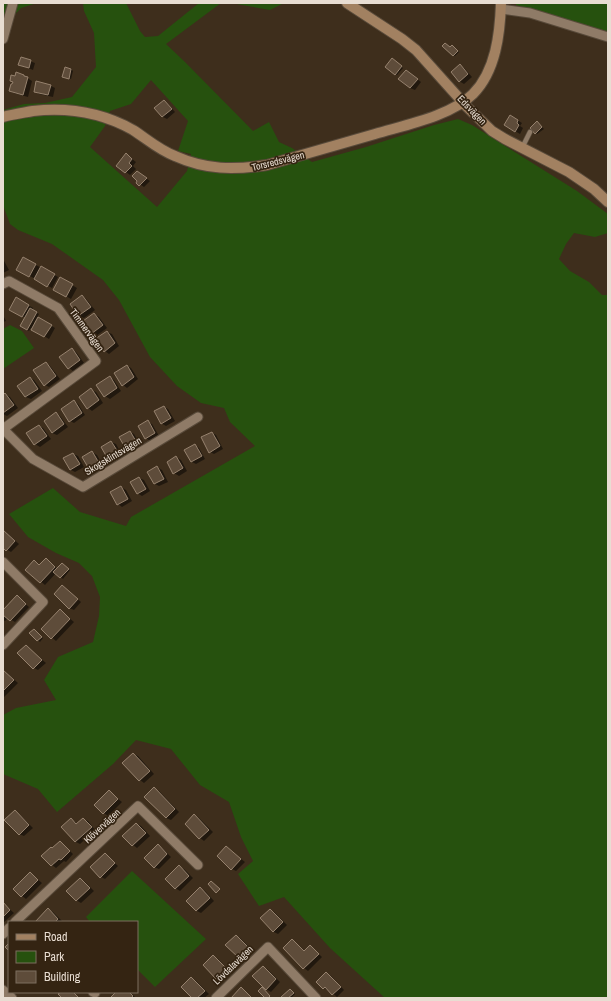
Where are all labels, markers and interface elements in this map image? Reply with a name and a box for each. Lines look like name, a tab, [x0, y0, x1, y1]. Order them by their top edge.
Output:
street label: Edsvägen	[455, 92, 489, 128]
street label: Torsredsvägen	[250, 148, 306, 174]
street label: Timmervägen	[67, 306, 107, 354]
street label: Skogsklintsvägen	[82, 434, 144, 478]
street label: Klövervägen	[81, 806, 123, 846]
legend	[8, 921, 138, 993]
text: Road	[44, 929, 68, 945]
street label: Lövdalavägen	[210, 943, 256, 987]
text: Park	[44, 949, 64, 965]
text: Building	[44, 969, 81, 985]

